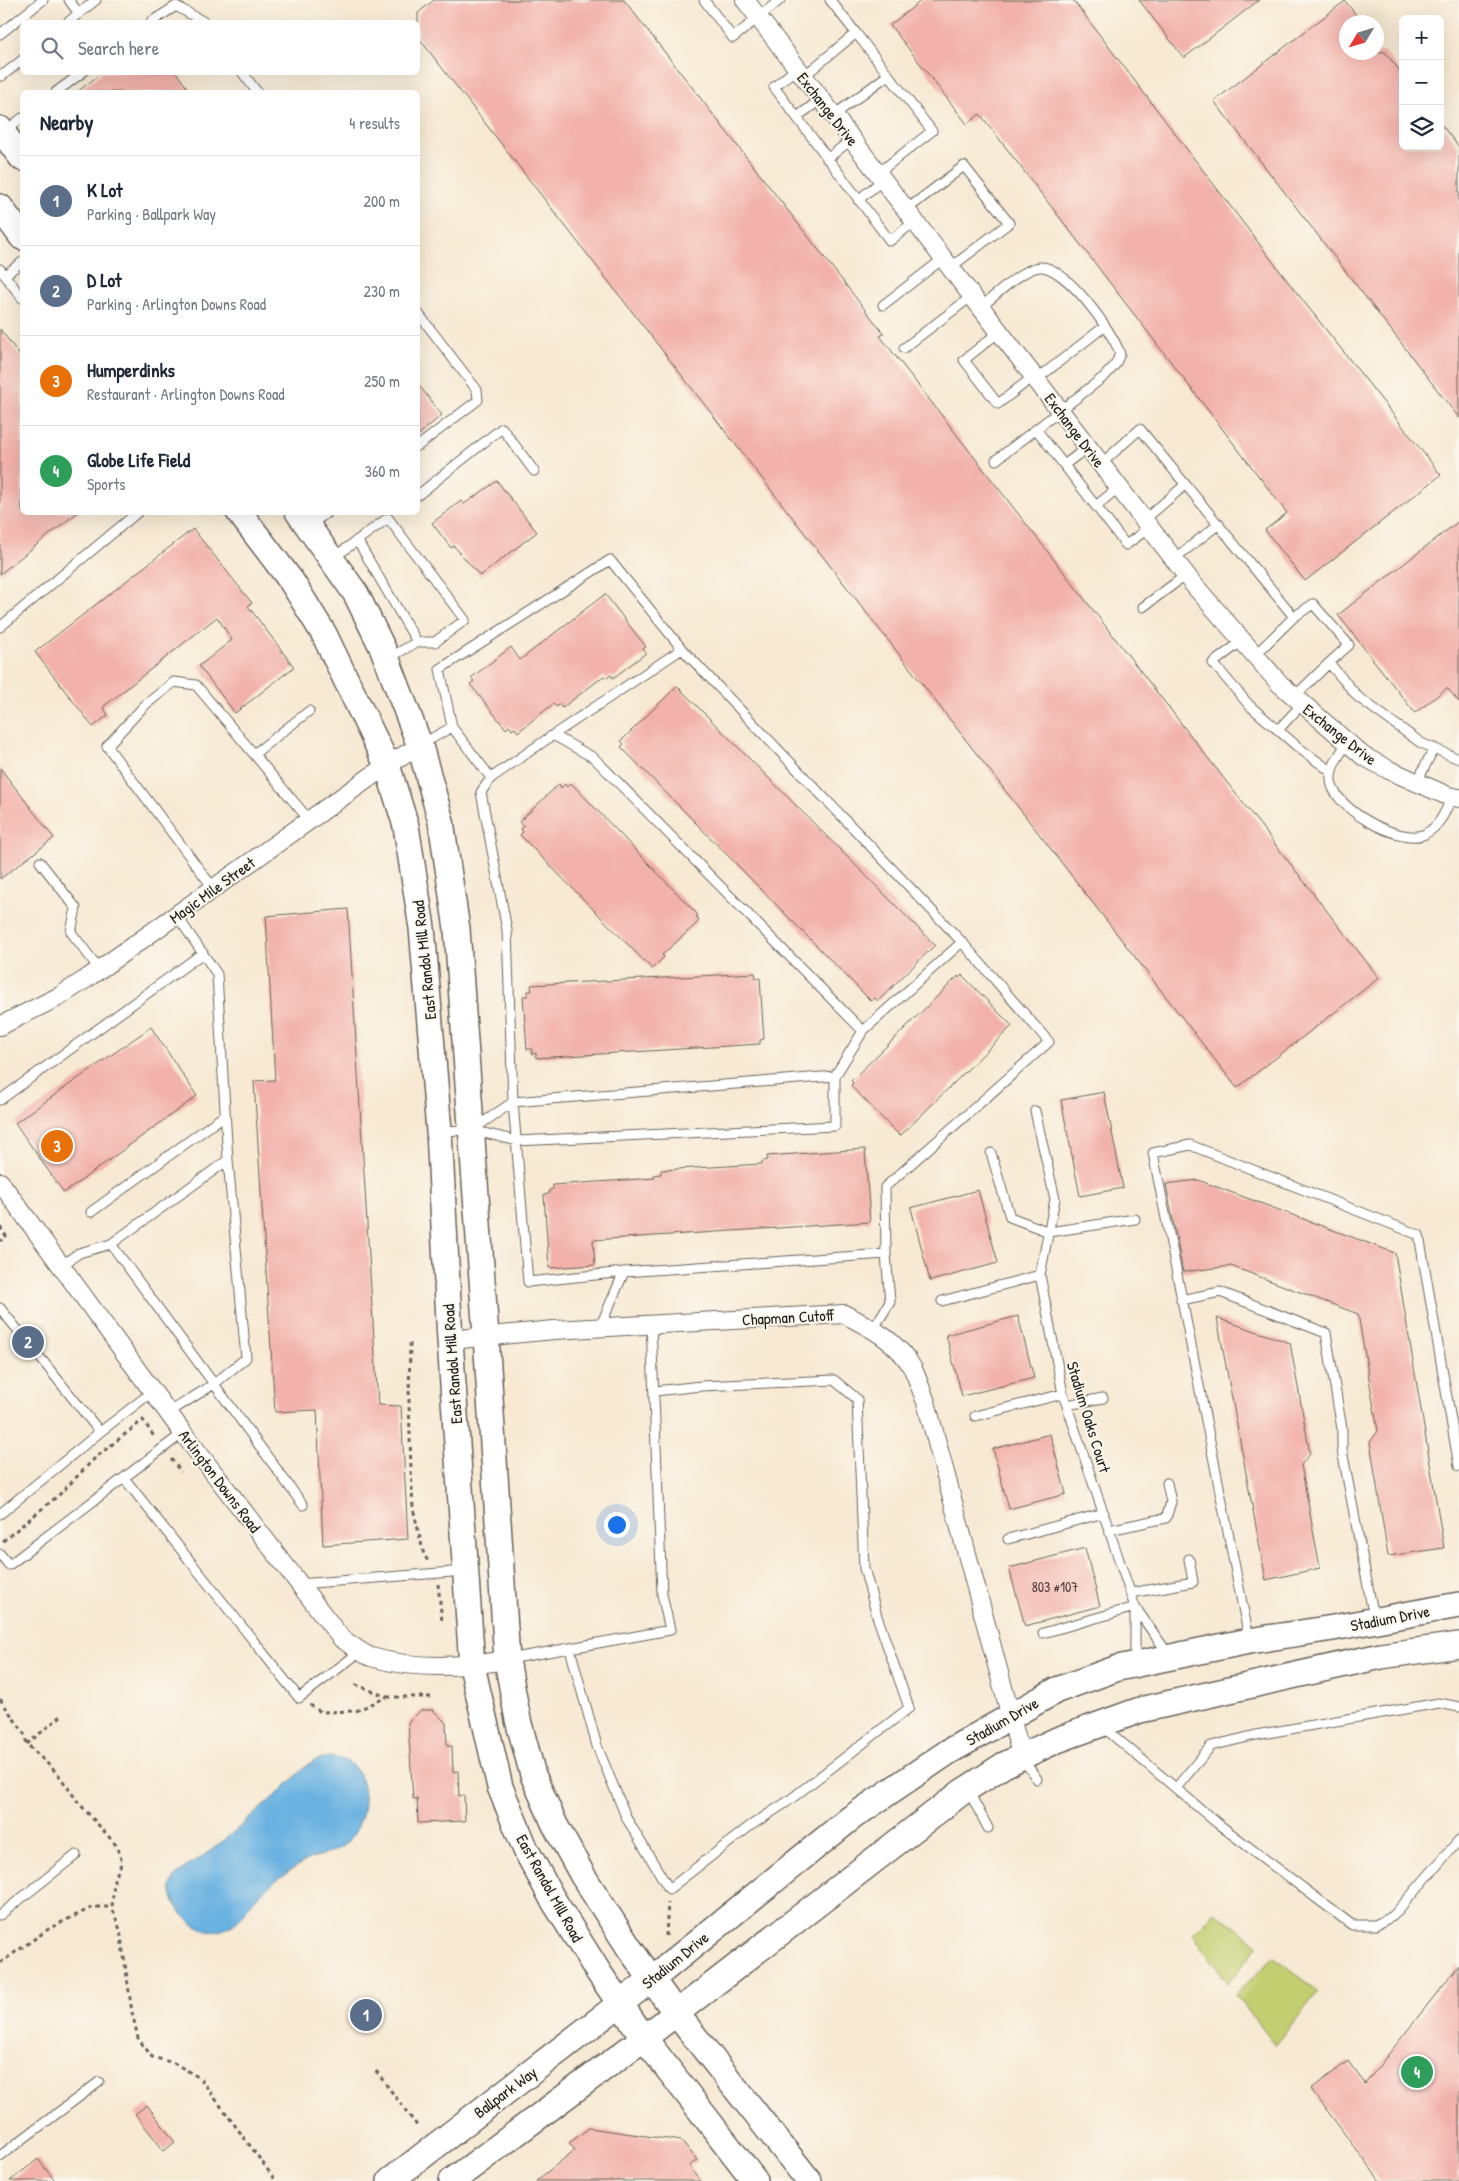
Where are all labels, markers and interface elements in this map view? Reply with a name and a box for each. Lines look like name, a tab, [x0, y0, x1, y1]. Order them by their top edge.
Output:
north arrow	[1339, 15, 1384, 60]
map controls	[1399, 15, 1444, 150]
button: +	[1399, 15, 1444, 60]
search box	[20, 20, 420, 75]
icon: search	[38, 34, 66, 62]
text: Search here	[78, 35, 159, 61]
button: −	[1399, 60, 1444, 105]
street label: Exchange Drive	[792, 68, 864, 151]
button: layers	[1399, 105, 1444, 150]
text: Nearby	[40, 108, 93, 137]
text: 4 results	[349, 112, 400, 134]
text: K Lot	[87, 177, 123, 203]
text: 1	[53, 190, 59, 212]
text: 200 m	[364, 190, 400, 212]
text: Parking · Ballpark Way	[87, 203, 216, 225]
text: D Lot	[87, 267, 122, 293]
text: 2	[52, 280, 60, 302]
text: 230 m	[364, 280, 400, 302]
text: Parking · Arlington Downs Road	[87, 293, 266, 315]
text: Humperdinks	[87, 357, 175, 383]
text: 3	[52, 370, 60, 392]
text: 250 m	[364, 370, 400, 392]
text: Restaurant · Arlington Downs Road	[87, 383, 284, 405]
street label: Exchange Drive	[1040, 388, 1111, 472]
text: Globe Life Field	[87, 447, 190, 473]
text: 4	[53, 460, 59, 482]
text: 360 m	[365, 460, 400, 482]
text: Sports	[87, 473, 125, 495]
street label: Exchange Drive	[1299, 698, 1382, 770]
street label: Magic Mile Street	[165, 851, 260, 929]
street label: East Randol Mill Road	[407, 899, 441, 1021]
pin: 3	[41, 1127, 73, 1165]
street label: East Randol Mill Road	[437, 1303, 467, 1425]
street label: Chapman Cutoff	[741, 1304, 835, 1330]
pin: 2	[12, 1323, 44, 1361]
street label: Stadium Oaks Court	[1062, 1359, 1116, 1476]
street label: Arlington Downs Road	[174, 1425, 266, 1537]
your location	[604, 1512, 630, 1538]
house number: 803 #107	[1032, 1577, 1078, 1596]
street label: Stadium Drive	[1349, 1599, 1432, 1636]
street label: Stadium Drive	[962, 1691, 1043, 1751]
street label: East Randol Mill Road	[511, 1830, 589, 1946]
street label: Stadium Drive	[637, 1926, 713, 1994]
pin: 1	[350, 1996, 382, 2034]
pin: 4	[1401, 2053, 1433, 2091]
street label: Ballpark Way	[469, 2061, 541, 2123]

